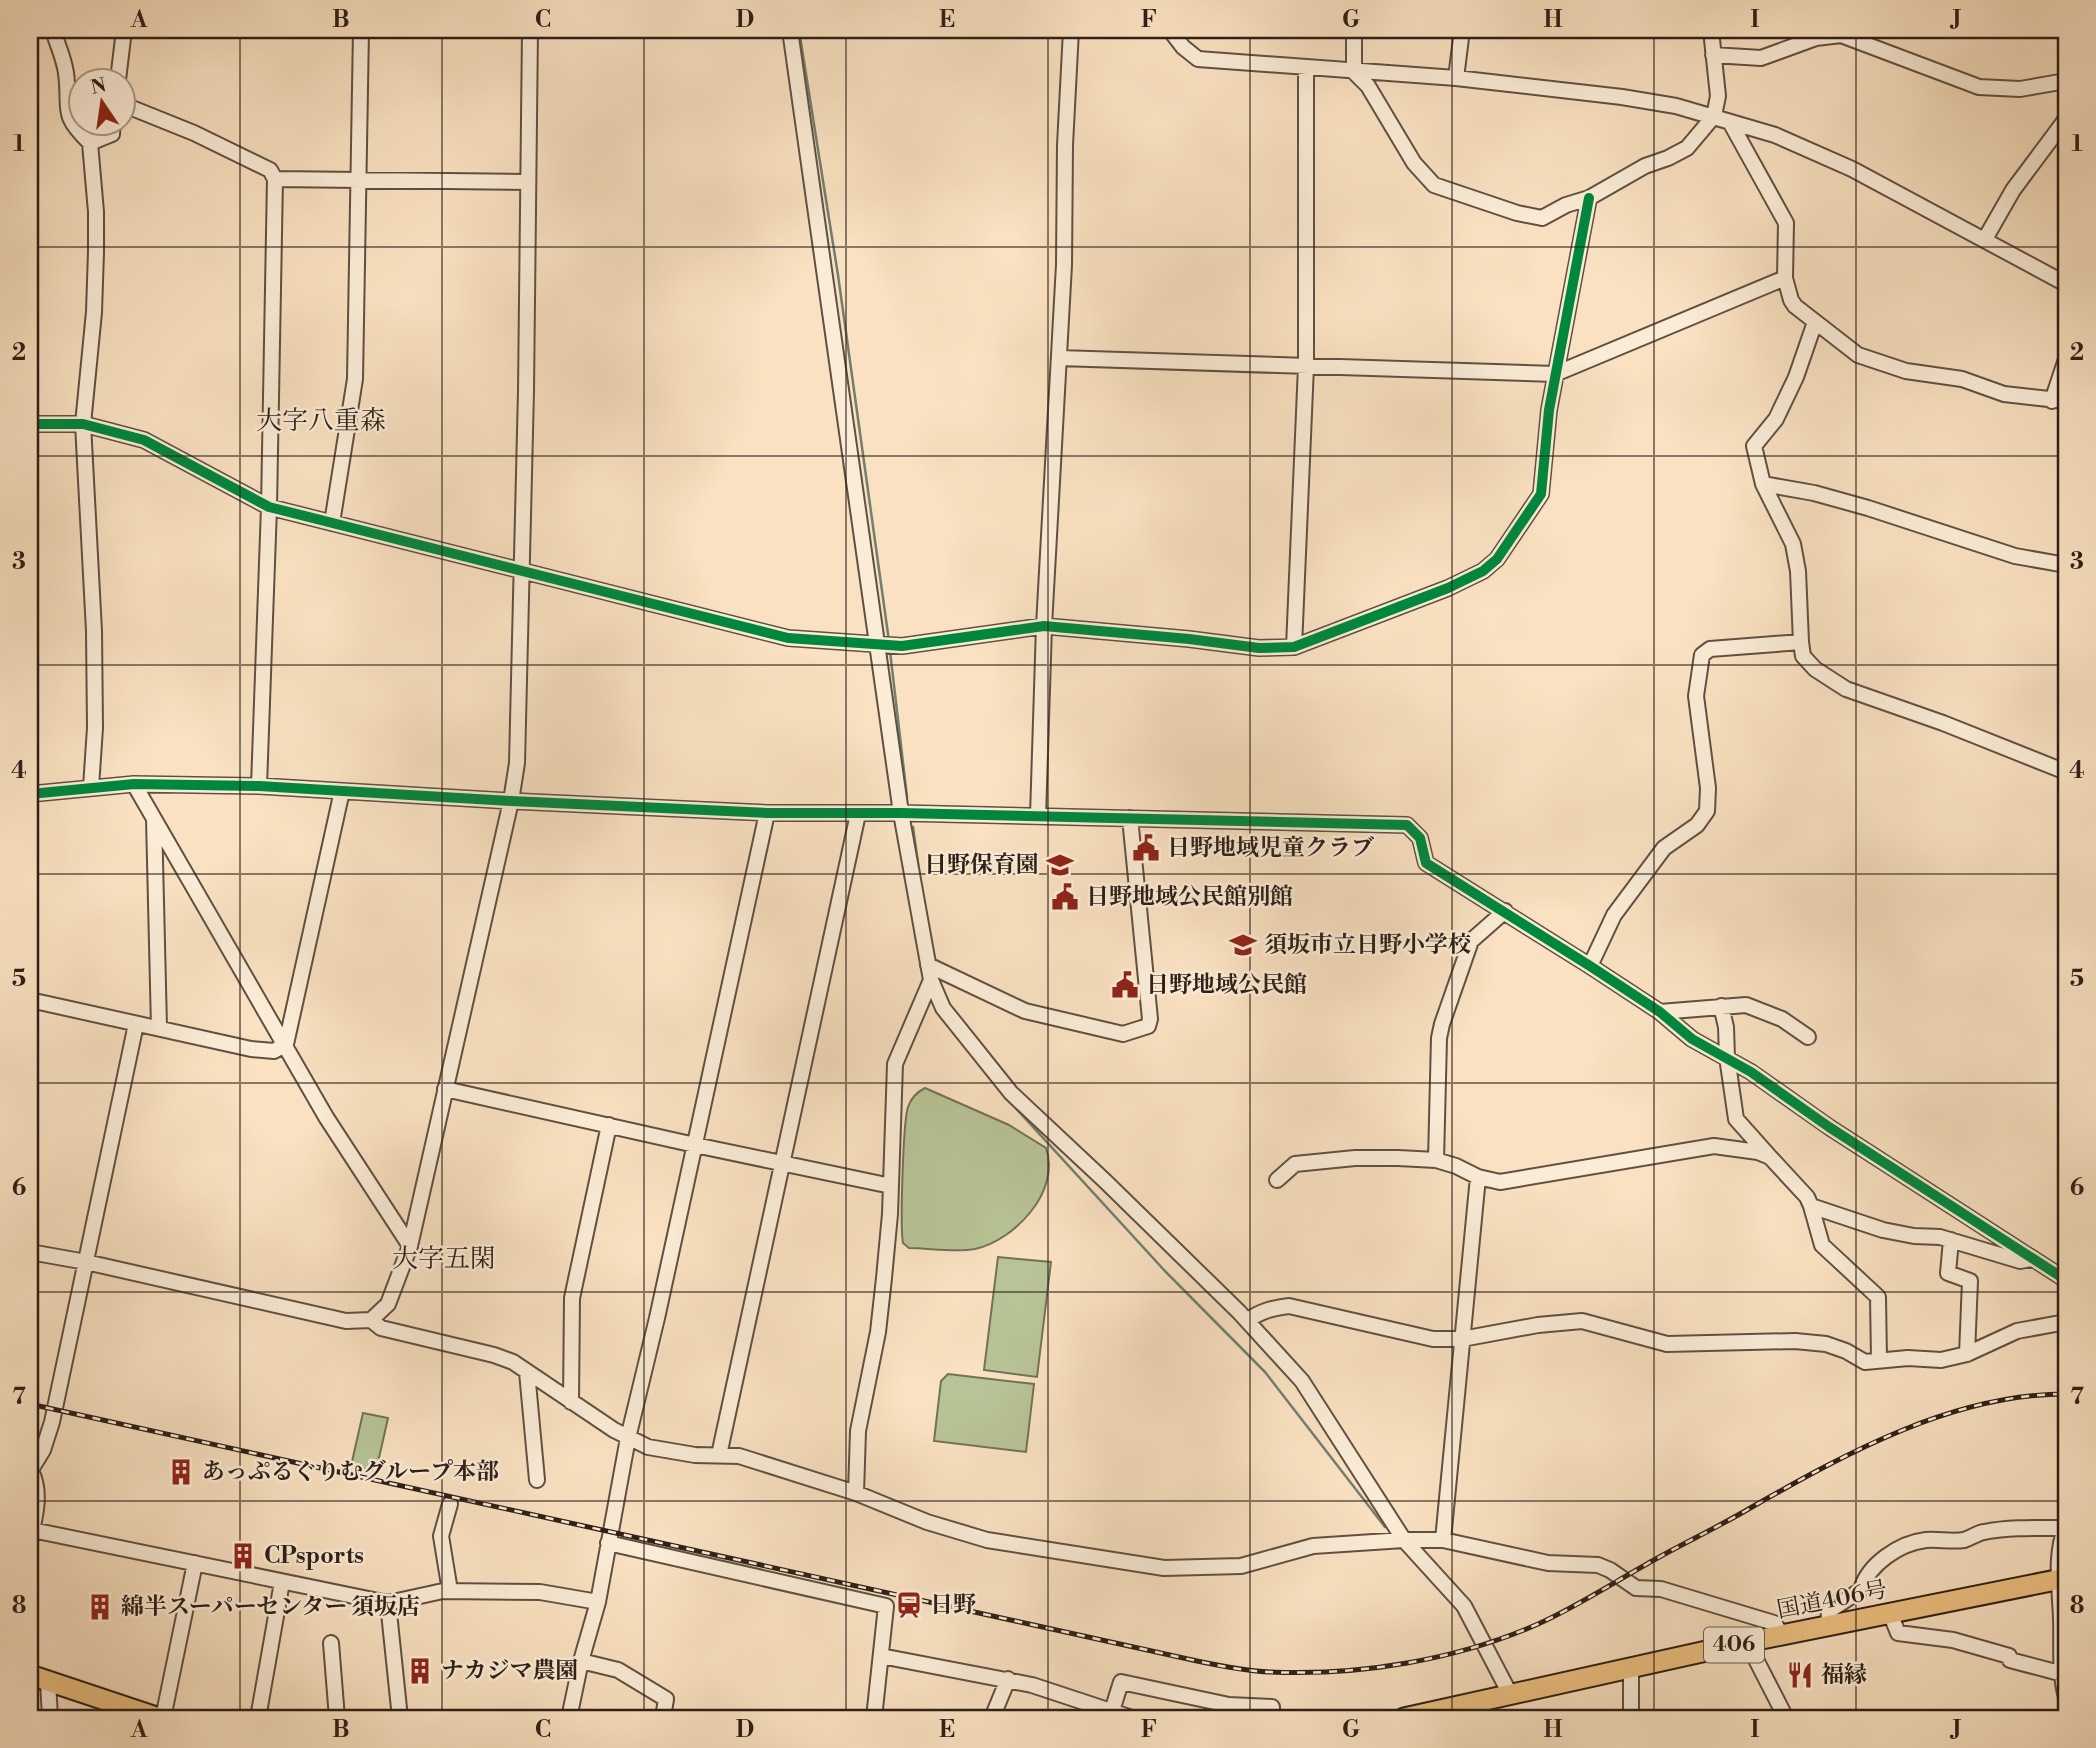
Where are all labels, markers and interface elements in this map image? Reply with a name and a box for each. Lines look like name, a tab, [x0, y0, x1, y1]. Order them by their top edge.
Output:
text: A	[130, 6, 148, 34]
text: B	[332, 6, 350, 34]
text: C	[535, 6, 551, 34]
text: D	[736, 6, 754, 34]
text: E	[939, 6, 955, 34]
text: F	[1141, 6, 1157, 34]
text: G	[1342, 6, 1360, 34]
text: H	[1544, 6, 1563, 34]
text: I	[1751, 6, 1760, 34]
text: J	[1950, 6, 1962, 34]
north arrow	[66, 66, 136, 136]
text: N	[88, 73, 108, 100]
text: 1	[13, 130, 25, 158]
text: 1	[2071, 130, 2083, 158]
text: 2	[12, 339, 26, 367]
text: 2	[2070, 339, 2084, 367]
district label: 大字八重森	[256, 405, 386, 437]
text: 3	[12, 548, 26, 576]
text: 3	[2070, 548, 2084, 576]
text: 4	[11, 757, 27, 785]
text: 4	[2069, 757, 2085, 785]
public building icon: 日野地域児童クラブ	[1131, 833, 1161, 863]
place label: 日野地域児童クラブ	[1167, 834, 1374, 862]
school or university icon: 日野保育園	[1045, 850, 1075, 880]
place label: 日野保育園	[924, 851, 1039, 879]
public building icon: 日野地域公民館別館	[1050, 882, 1080, 912]
place label: 日野地域公民館別館	[1086, 883, 1293, 911]
school or university icon: 須坂市立日野小学校	[1228, 930, 1258, 960]
place label: 須坂市立日野小学校	[1264, 931, 1471, 959]
text: 5	[12, 965, 26, 993]
text: 5	[2070, 965, 2084, 993]
public building icon: 日野地域公民館	[1110, 970, 1140, 1000]
place label: 日野地域公民館	[1146, 971, 1307, 999]
text: 6	[12, 1174, 26, 1202]
text: 6	[2070, 1174, 2084, 1202]
district label: 大字五閑	[392, 1243, 496, 1275]
text: 7	[12, 1383, 26, 1411]
text: 7	[2070, 1383, 2084, 1411]
building icon: あっぷるぐりむグループ本部	[166, 1457, 196, 1487]
place label: あっぷるぐりむグループ本部	[202, 1458, 499, 1486]
building icon: CPsports	[228, 1541, 258, 1571]
place label: CPsports	[264, 1542, 364, 1570]
street label: 国道406号	[1774, 1576, 1890, 1624]
station icon: 日野	[894, 1590, 924, 1620]
place label: 日野	[930, 1591, 977, 1619]
text: 8	[12, 1592, 26, 1620]
building icon: 綿半スーパーセンター 須坂店	[85, 1592, 115, 1622]
text: 8	[2070, 1592, 2084, 1620]
place label: 綿半スーパーセンター 須坂店	[121, 1593, 420, 1621]
road number: 406	[1704, 1628, 1764, 1662]
building icon: ナカジマ農園	[405, 1656, 435, 1686]
place label: ナカジマ農園	[441, 1657, 579, 1685]
restaurant icon: 福縁	[1785, 1660, 1815, 1690]
place label: 福縁	[1821, 1661, 1867, 1689]
text: A	[130, 1716, 148, 1744]
text: B	[332, 1716, 350, 1744]
text: C	[535, 1716, 551, 1744]
text: D	[736, 1716, 754, 1744]
text: E	[939, 1716, 955, 1744]
text: F	[1141, 1716, 1157, 1744]
text: G	[1342, 1716, 1360, 1744]
text: H	[1544, 1716, 1563, 1744]
text: I	[1751, 1716, 1760, 1744]
text: J	[1950, 1716, 1962, 1744]

